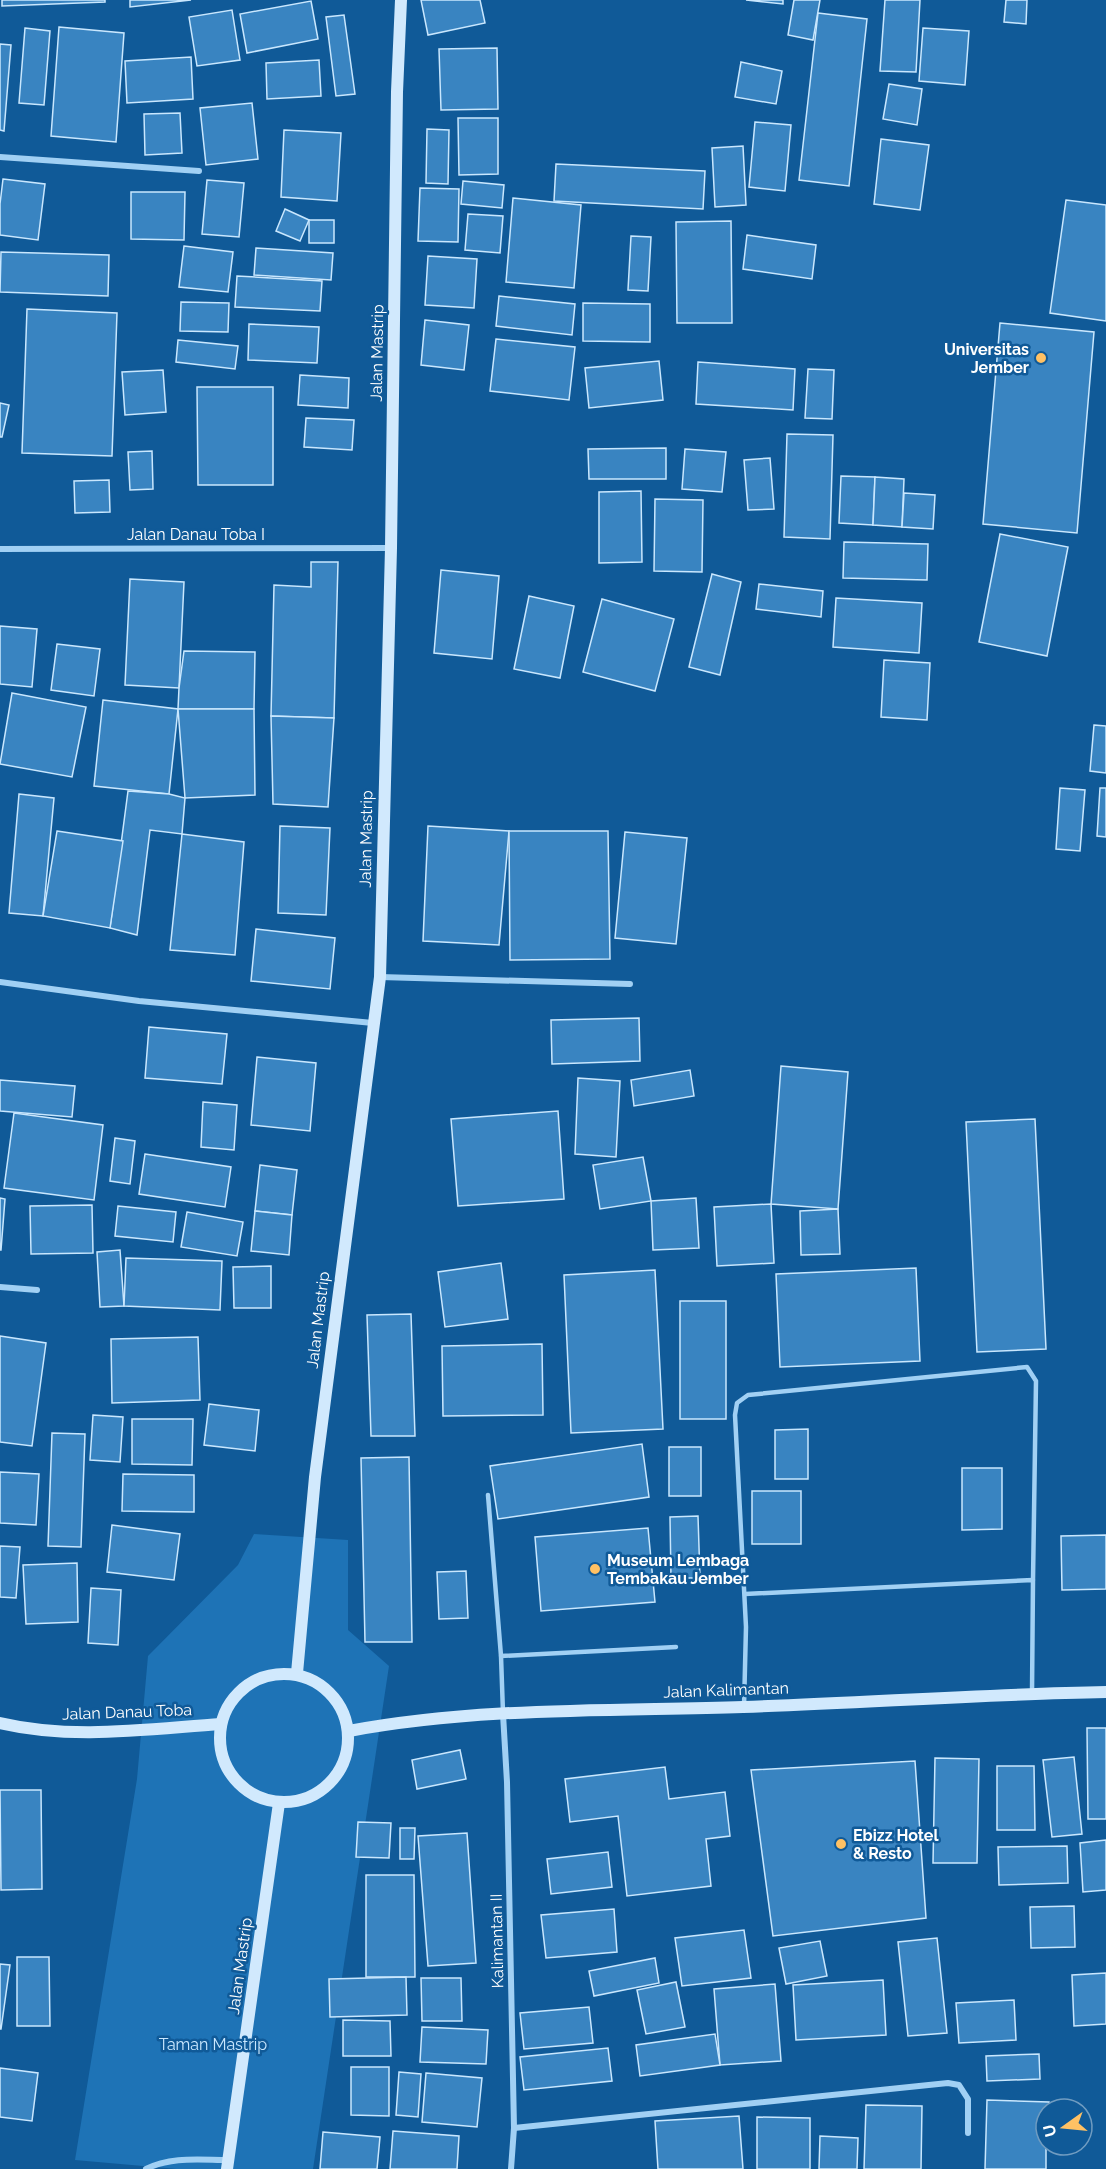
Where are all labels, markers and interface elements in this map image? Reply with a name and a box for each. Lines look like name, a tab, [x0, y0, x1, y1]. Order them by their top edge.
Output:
street label: Jalan Mastrip	[367, 304, 387, 402]
place label: Universitas Jember	[944, 340, 1029, 377]
marker: Universitas Jember	[1034, 351, 1048, 365]
street label: Jalan Danau Toba I	[127, 525, 265, 544]
street label: Jalan Mastrip	[356, 790, 376, 888]
street label: Jalan Mastrip	[303, 1270, 333, 1370]
place label: Museum Lembaga Tembakau Jember	[607, 1551, 749, 1588]
marker: Museum Lembaga Tembakau Jember	[588, 1562, 602, 1576]
street label: Jalan Kalimantan	[663, 1678, 789, 1702]
street label: Jalan Danau Toba	[62, 1700, 192, 1724]
place label: Ebizz Hotel & Resto	[853, 1826, 939, 1863]
marker: Ebizz Hotel & Resto	[834, 1837, 848, 1851]
street label: Kalimantan II	[487, 1893, 507, 1989]
street label: Jalan Mastrip	[224, 1916, 256, 2016]
park label: Taman Mastrip	[159, 2035, 267, 2054]
north arrow	[1034, 2097, 1094, 2157]
text: U	[1039, 2122, 1061, 2139]

